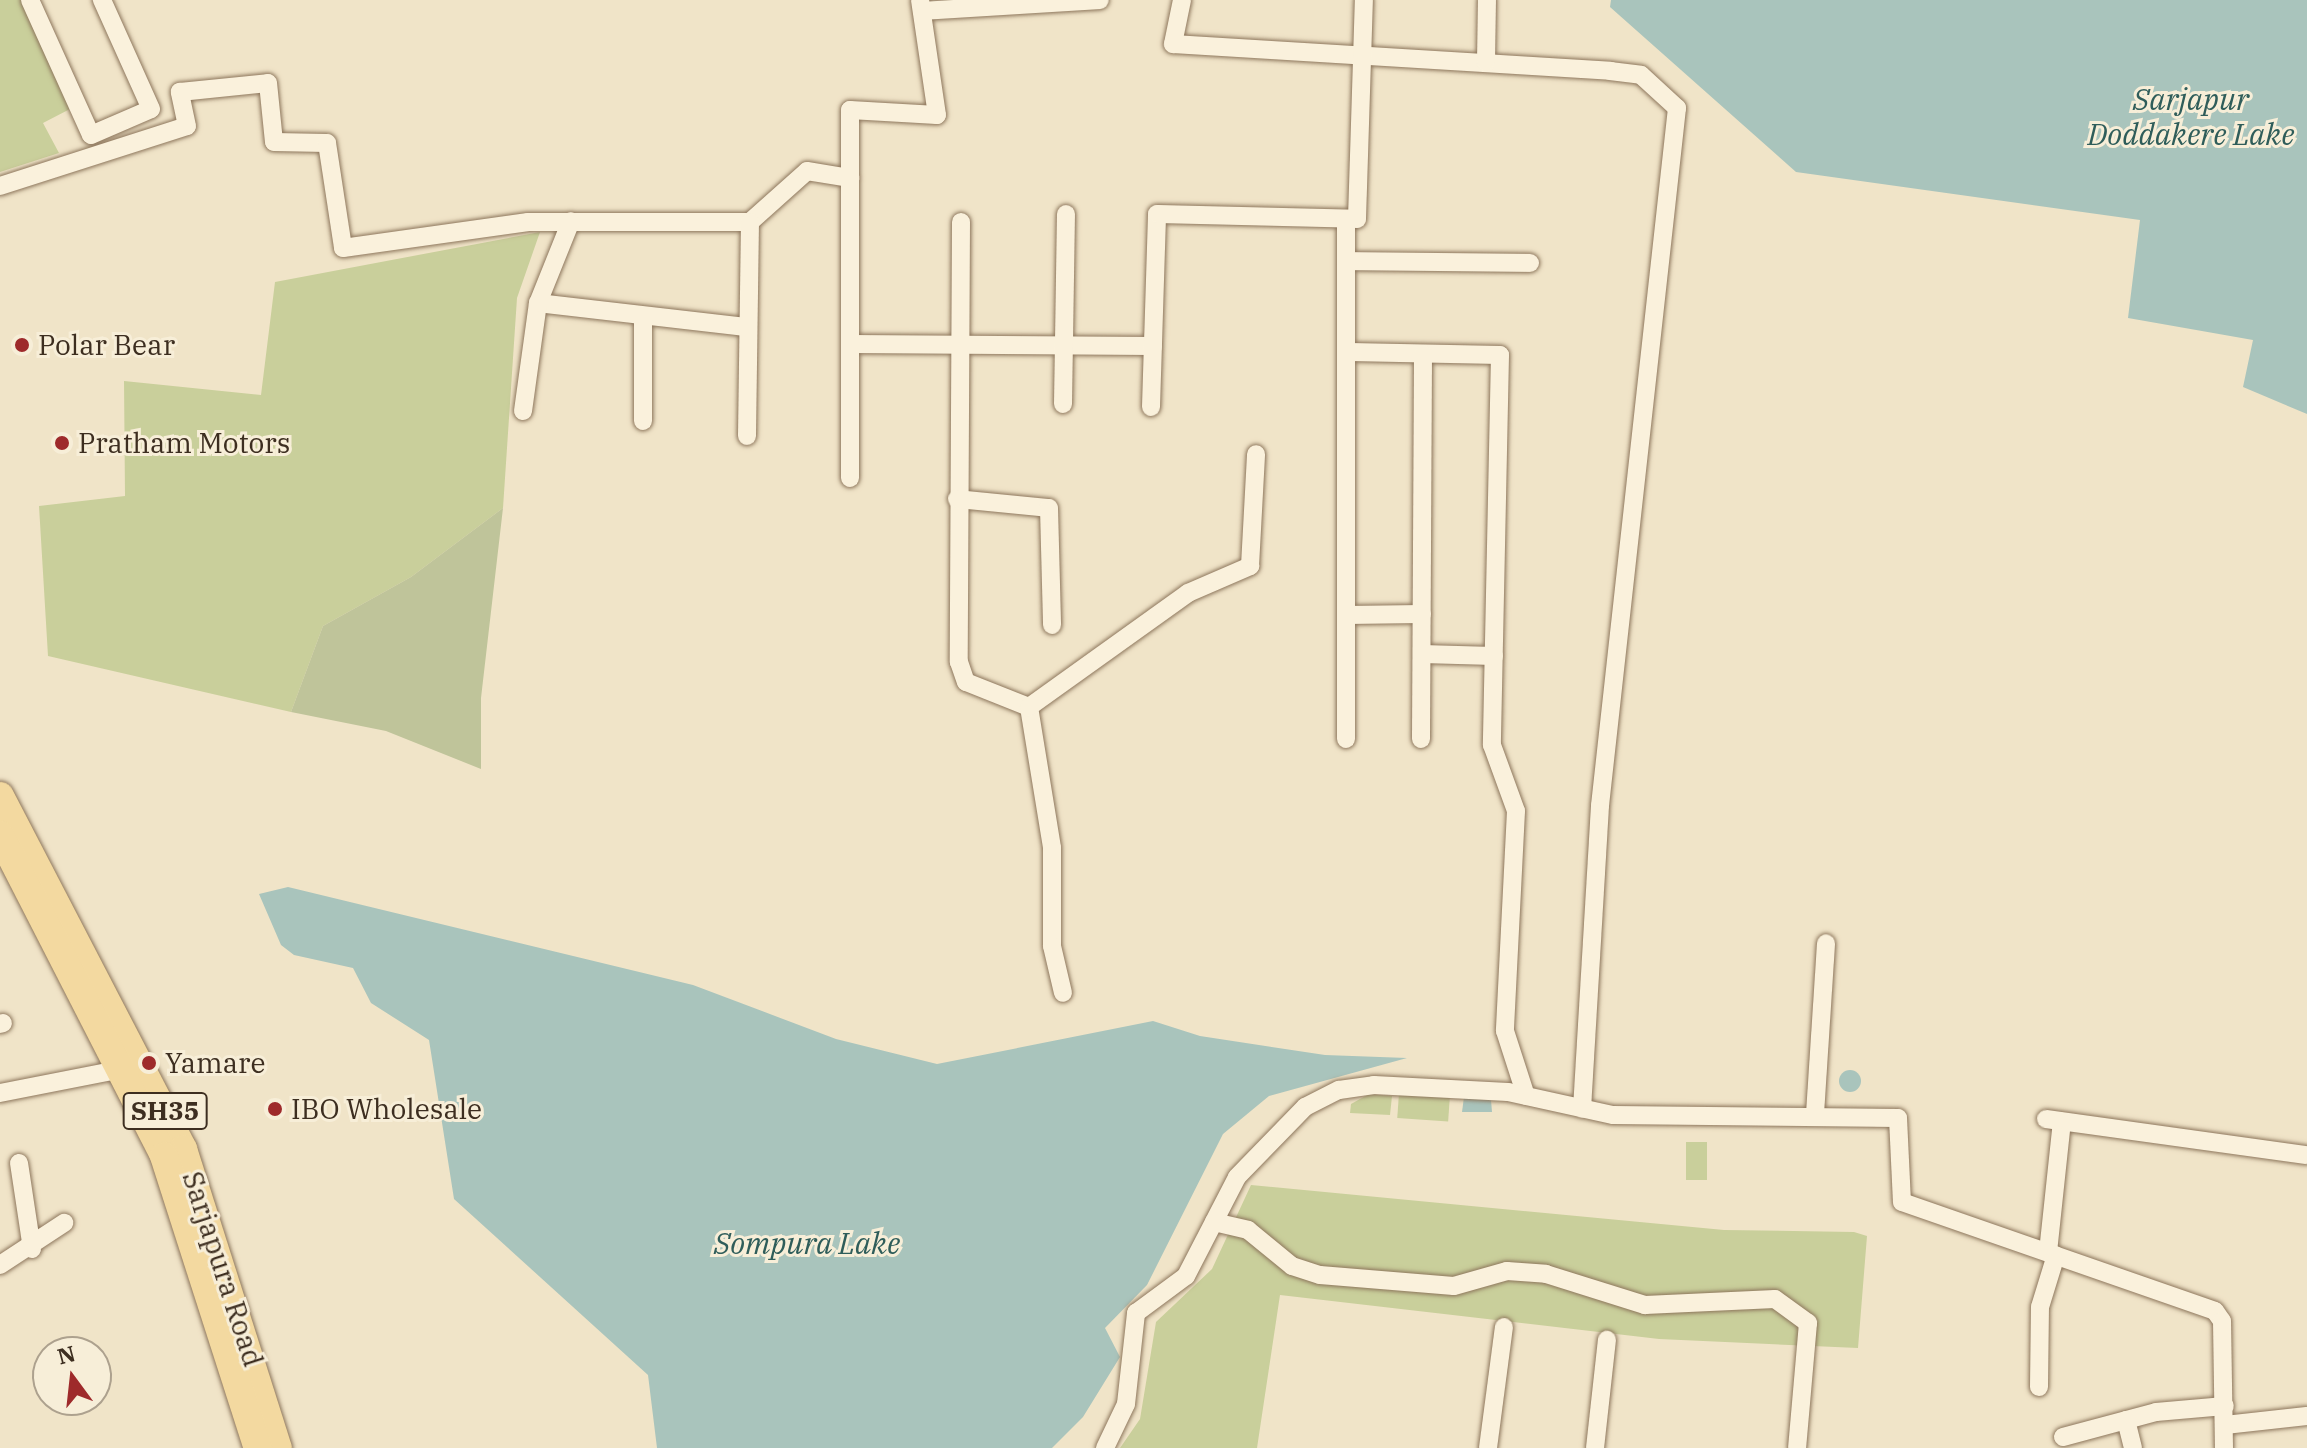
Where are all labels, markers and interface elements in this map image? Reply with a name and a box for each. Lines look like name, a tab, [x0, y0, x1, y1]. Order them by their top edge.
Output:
water label: Sarjapur Doddakere Lake	[2087, 81, 2295, 152]
place label: Polar Bear	[38, 328, 175, 362]
marker: Polar Bear	[13, 336, 31, 354]
place label: Pratham Motors	[78, 426, 290, 460]
marker: Pratham Motors	[53, 434, 71, 452]
place label: Yamare	[165, 1046, 265, 1080]
marker: Yamare	[140, 1054, 158, 1072]
road number: SH35	[121, 1089, 209, 1133]
place label: IBO Wholesale	[291, 1092, 482, 1126]
marker: IBO Wholesale	[266, 1100, 284, 1118]
street label: Sarjapura Road	[176, 1167, 270, 1371]
water label: Sompura Lake	[714, 1225, 900, 1261]
north arrow	[32, 1336, 112, 1416]
text: N	[54, 1338, 78, 1371]

